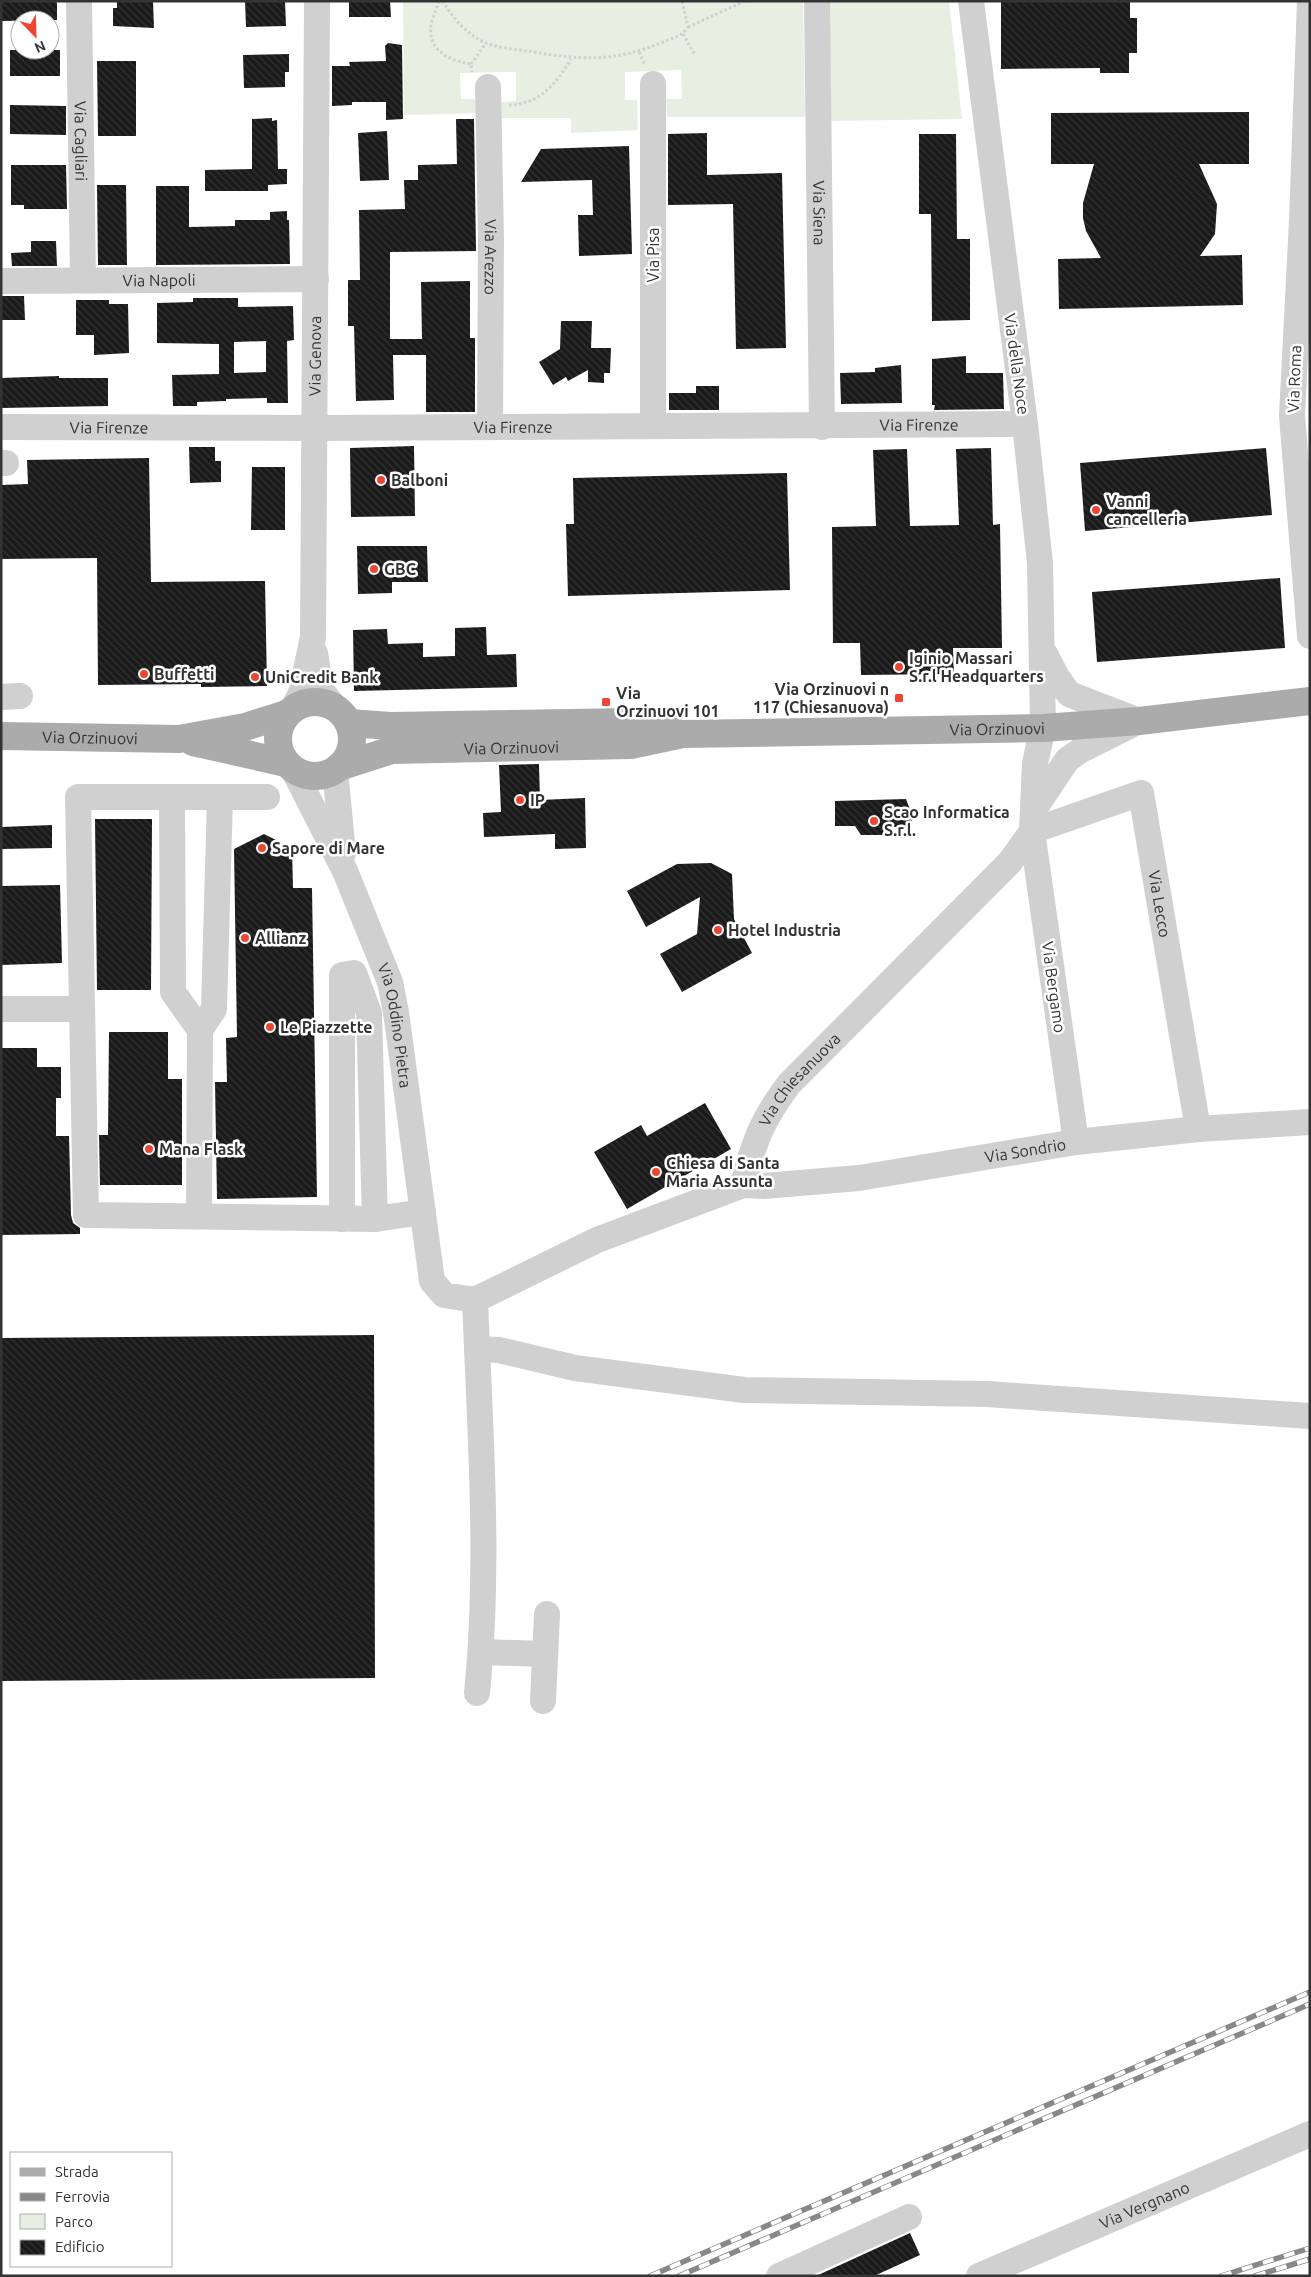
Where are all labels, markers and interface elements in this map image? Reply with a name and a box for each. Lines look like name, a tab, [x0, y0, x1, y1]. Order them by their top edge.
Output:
north arrow	[10, 10, 60, 60]
text: N	[32, 38, 48, 56]
street label: Via Cagliari	[71, 101, 91, 181]
street label: Via Siena	[810, 180, 829, 246]
street label: Via Arezzo	[482, 219, 500, 295]
street label: Via Pisa	[644, 227, 662, 283]
street label: Via Napoli	[122, 271, 196, 289]
street label: Via della Noce	[1001, 312, 1033, 416]
street label: Via Genova	[306, 316, 324, 396]
street label: Via Roma	[1284, 345, 1304, 413]
street label: Via Firenze	[879, 415, 958, 434]
street label: Via Firenze	[70, 418, 148, 436]
street label: Via Firenze	[473, 418, 552, 436]
place label: Balboni	[391, 471, 448, 489]
marker: Balboni	[375, 474, 387, 486]
place label: Vanni cancelleria	[1106, 492, 1187, 528]
marker: Vanni cancelleria	[1090, 504, 1102, 516]
place label: GBC	[384, 560, 416, 578]
marker: GBC	[368, 563, 380, 575]
place label: Iginio Massari S.r.l Headquarters	[909, 649, 1044, 685]
marker: Iginio Massari S.r.l Headquarters	[893, 661, 905, 673]
place label: Buffetti	[154, 665, 215, 683]
marker: Buffetti	[138, 668, 150, 680]
place label: UniCredit Bank	[265, 668, 378, 686]
marker: UniCredit Bank	[249, 671, 261, 683]
place label: Via Orzinuovi n 117 (Chiesanuova)	[753, 680, 889, 717]
place label: Via Orzinuovi 101	[616, 684, 720, 720]
marker: Via Orzinuovi n 117 (Chiesanuova)	[893, 692, 905, 704]
marker: Via Orzinuovi 101	[600, 696, 612, 708]
street label: Via Orzinuovi	[949, 719, 1045, 739]
street label: Via Orzinuovi	[42, 728, 138, 747]
street label: Via Orzinuovi	[463, 738, 559, 758]
place label: IP	[530, 791, 545, 809]
marker: IP	[514, 794, 526, 806]
place label: Scao Informatica S.r.l.	[884, 803, 1010, 839]
marker: Scao Informatica S.r.l.	[868, 815, 880, 827]
place label: Sapore di Mare	[272, 839, 385, 857]
marker: Sapore di Mare	[256, 842, 268, 854]
street label: Via Lecco	[1145, 869, 1174, 939]
place label: Hotel Industria	[728, 921, 841, 939]
marker: Hotel Industria	[712, 924, 724, 936]
place label: Allianz	[255, 929, 306, 947]
marker: Allianz	[239, 932, 251, 944]
street label: Via Bergamo	[1039, 940, 1069, 1034]
street label: Via Oddino Pietra	[374, 960, 415, 1089]
place label: Le Piazzette	[280, 1018, 373, 1036]
marker: Le Piazzette	[264, 1021, 276, 1033]
street label: Via Chiesanuova	[755, 1029, 844, 1129]
street label: Via Sondrio	[983, 1135, 1067, 1166]
place label: Mana Flask	[159, 1140, 243, 1158]
marker: Mana Flask	[143, 1143, 155, 1155]
place label: Chiesa di Santa Maria Assunta	[666, 1154, 780, 1190]
marker: Chiesa di Santa Maria Assunta	[650, 1166, 662, 1178]
legend	[10, 2152, 172, 2267]
text: Strada	[55, 2163, 99, 2180]
street label: Via Vergnano	[1097, 2178, 1192, 2232]
text: Ferrovia	[55, 2188, 110, 2205]
text: Parco	[55, 2213, 93, 2230]
text: Edificio	[55, 2238, 104, 2255]

